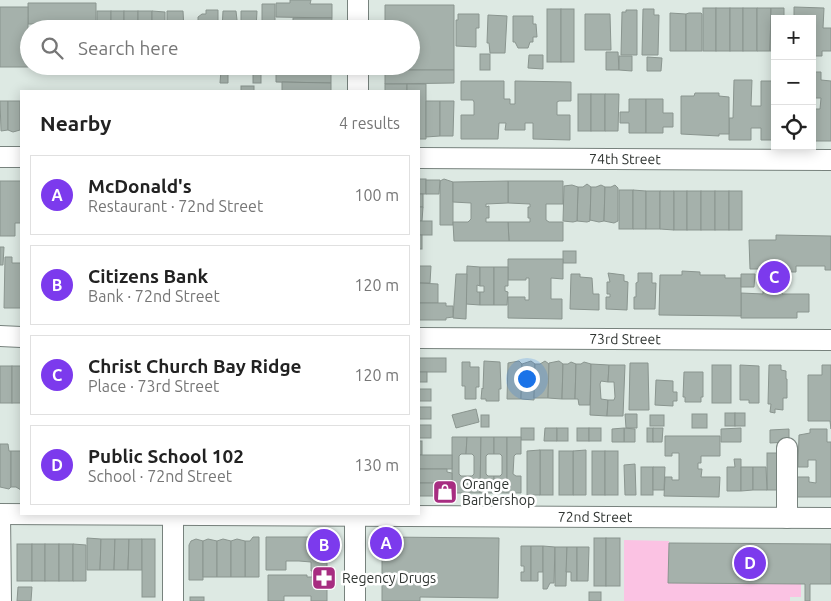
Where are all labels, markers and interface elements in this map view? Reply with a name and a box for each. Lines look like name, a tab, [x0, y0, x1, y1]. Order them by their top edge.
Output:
map controls	[771, 15, 816, 150]
button: +	[771, 15, 816, 60]
search box	[20, 20, 420, 75]
icon: search	[38, 34, 66, 62]
text: Search here	[78, 37, 178, 59]
button: −	[771, 60, 816, 105]
button: locate	[771, 105, 816, 150]
text: Nearby	[40, 111, 111, 135]
text: 4 results	[339, 114, 400, 132]
street label: 74th Street	[589, 151, 661, 167]
text: McDonald's	[88, 175, 192, 197]
text: A	[51, 186, 63, 204]
text: 100 m	[354, 186, 399, 204]
text: Restaurant · 72nd Street	[88, 197, 263, 215]
pin: C	[758, 258, 790, 296]
text: Citizens Bank	[88, 265, 208, 287]
text: B	[52, 276, 62, 294]
text: 120 m	[354, 276, 399, 294]
text: Bank · 72nd Street	[88, 287, 220, 305]
street label: 73rd Street	[589, 331, 661, 347]
text: Christ Church Bay Ridge	[88, 355, 302, 377]
text: C	[52, 366, 62, 384]
text: 120 m	[354, 366, 399, 384]
your location	[514, 366, 540, 392]
text: Place · 73rd Street	[88, 377, 219, 395]
text: Public School 102	[88, 445, 244, 467]
text: D	[51, 456, 63, 474]
text: 130 m	[354, 456, 399, 474]
text: School · 72nd Street	[88, 467, 232, 485]
place label: Orange Barbershop	[462, 476, 535, 508]
shop icon: Orange Barbershop	[432, 479, 458, 505]
street label: 72nd Street	[558, 509, 633, 525]
pin: A	[370, 524, 402, 562]
pin: B	[308, 526, 340, 564]
pin: D	[734, 544, 766, 582]
pharmacy icon: Regency Drugs	[311, 565, 337, 591]
place label: Regency Drugs	[342, 570, 436, 586]

